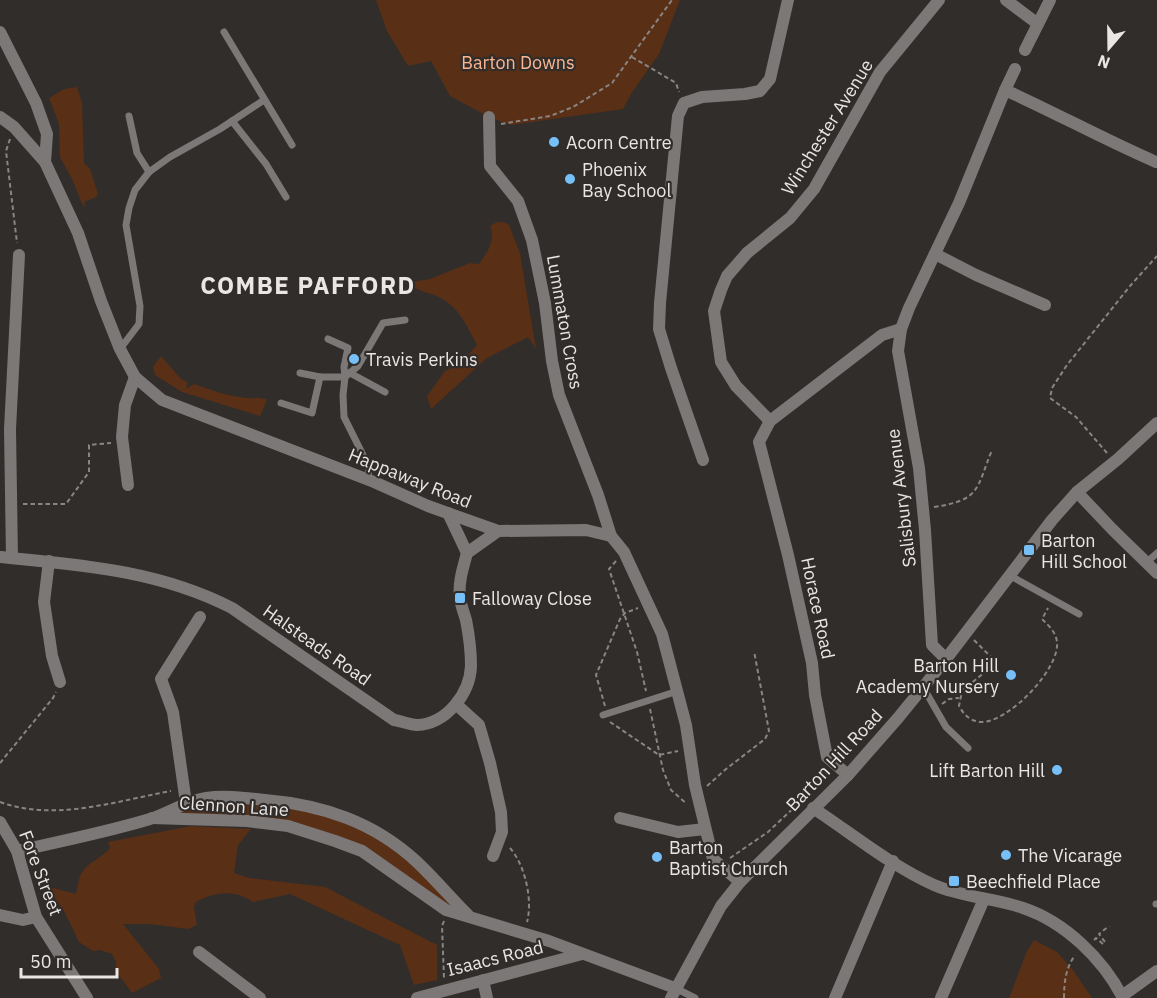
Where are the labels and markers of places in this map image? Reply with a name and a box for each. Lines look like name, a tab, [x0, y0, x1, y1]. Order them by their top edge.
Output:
place label: Acorn Centre	[566, 131, 672, 154]
marker: Acorn Centre	[547, 135, 561, 149]
place label: Phoenix Bay School	[582, 158, 671, 202]
marker: Phoenix Bay School	[563, 172, 577, 186]
place label: Travis Perkins	[366, 348, 478, 371]
marker: Travis Perkins	[347, 352, 361, 366]
place label: Barton Hill School	[1041, 529, 1127, 573]
marker: Barton Hill School	[1022, 543, 1036, 557]
place label: Falloway Close	[472, 587, 592, 610]
marker: Falloway Close	[453, 591, 467, 605]
place label: Barton Hill Academy Nursery	[856, 654, 999, 698]
marker: Barton Hill Academy Nursery	[1004, 668, 1018, 682]
place label: Lift Barton Hill	[929, 759, 1045, 782]
marker: Lift Barton Hill	[1050, 763, 1064, 777]
place label: Barton Baptist Church	[669, 836, 788, 880]
place label: The Vicarage	[1018, 844, 1122, 867]
marker: The Vicarage	[999, 848, 1013, 862]
marker: Barton Baptist Church	[650, 850, 664, 864]
place label: Beechfield Place	[966, 870, 1101, 893]
marker: Beechfield Place	[947, 874, 961, 888]

